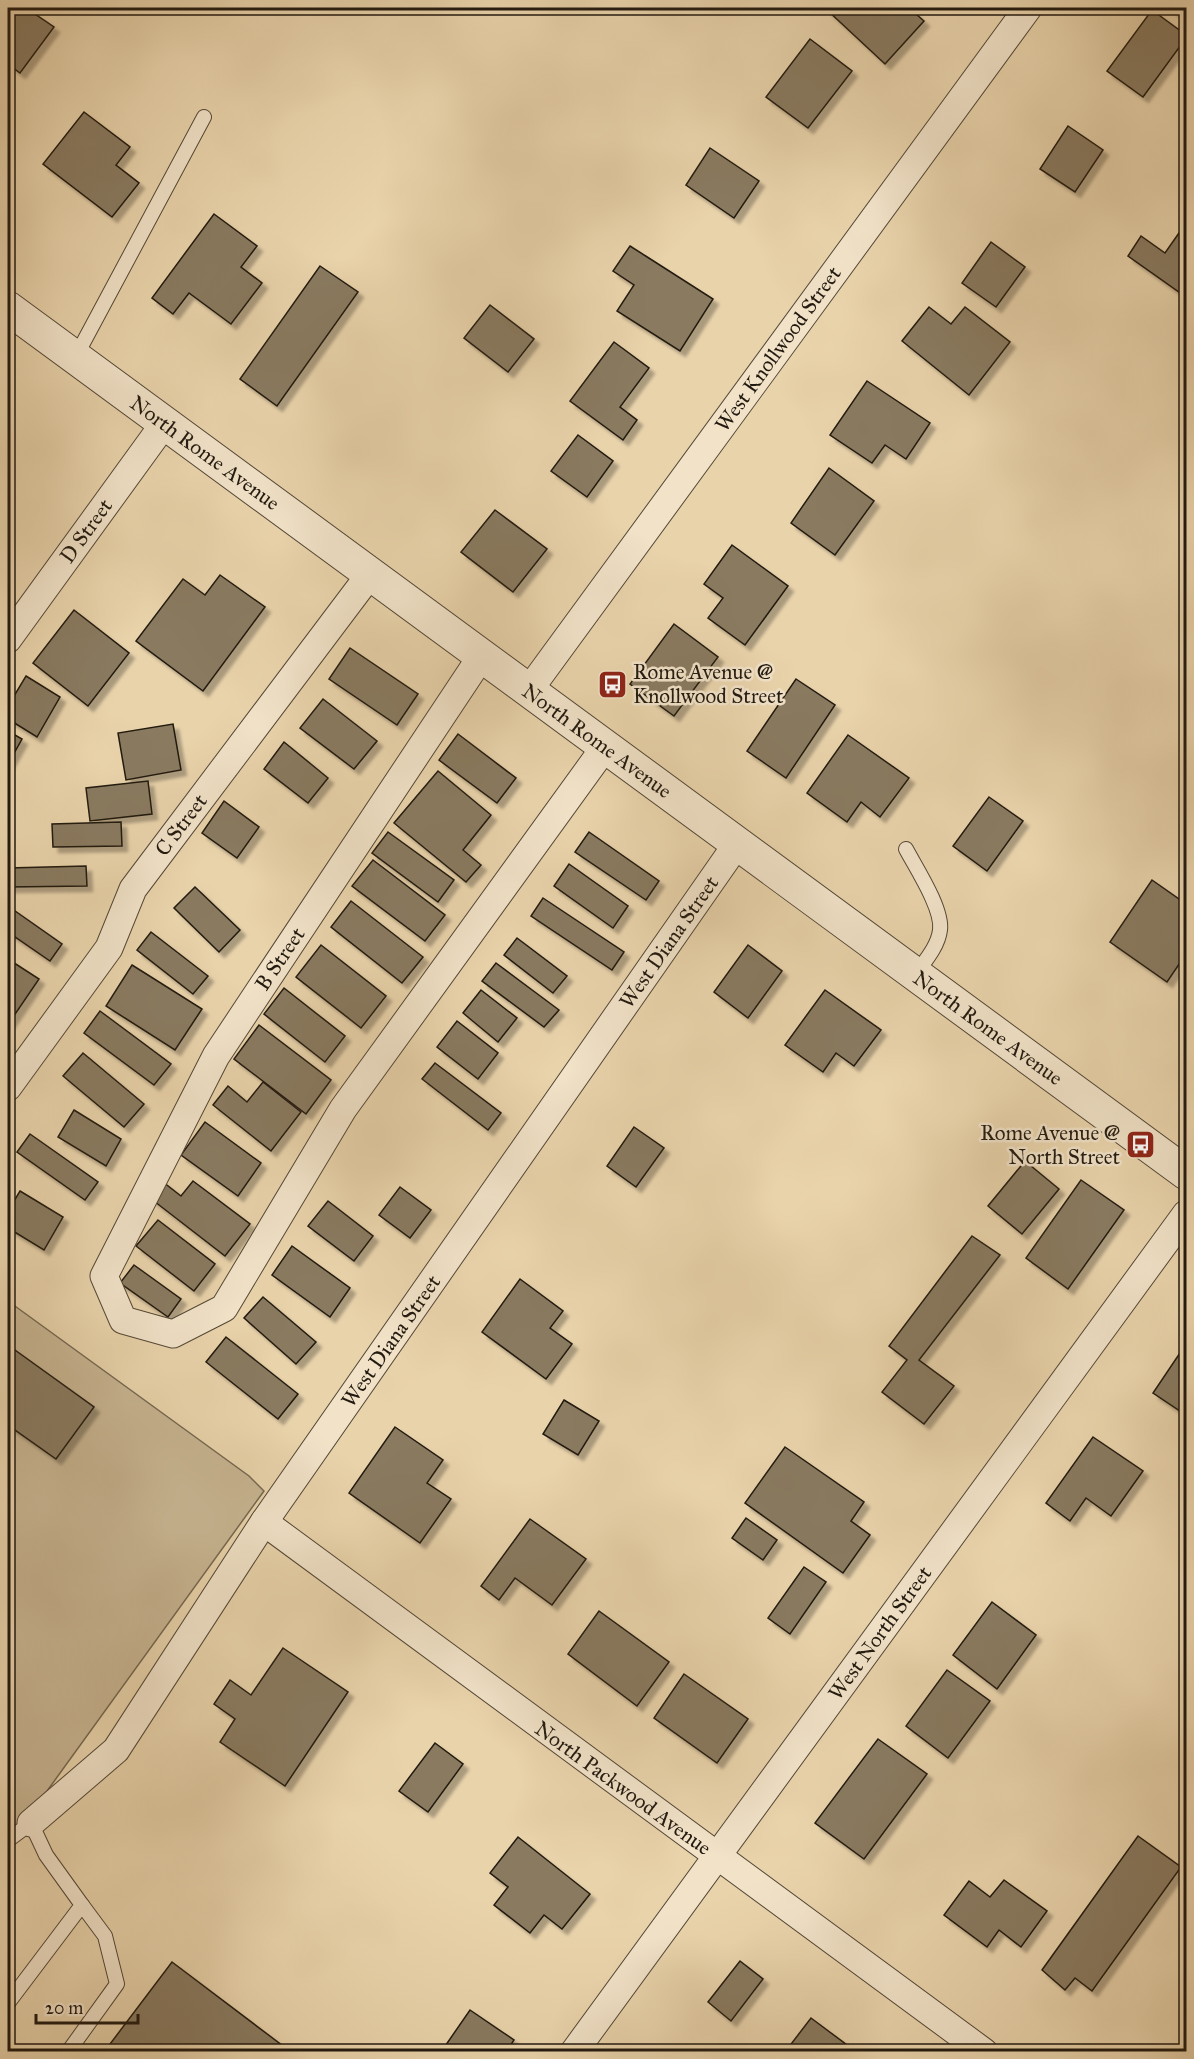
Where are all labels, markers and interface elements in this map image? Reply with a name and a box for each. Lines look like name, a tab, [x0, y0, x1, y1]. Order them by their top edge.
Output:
street label: West Knollwood Street	[709, 261, 847, 437]
street label: North Rome Avenue	[125, 390, 285, 516]
street label: D Street	[54, 493, 118, 568]
place label: Rome Avenue @ Knollwood Street	[633, 659, 784, 709]
bus stop icon: Rome Avenue @ Knollwood Street	[596, 668, 628, 700]
street label: North Rome Avenue	[517, 678, 677, 804]
street label: C Street	[149, 788, 213, 861]
street label: West Diana Street	[614, 870, 725, 1013]
street label: B Street	[249, 922, 311, 996]
street label: North Rome Avenue	[908, 965, 1068, 1091]
place label: Rome Avenue @ North Street	[980, 1120, 1121, 1170]
bus stop icon: Rome Avenue @ North Street	[1125, 1129, 1157, 1161]
street label: West Diana Street	[336, 1269, 447, 1412]
street label: West North Street	[823, 1560, 938, 1705]
street label: North Packwood Avenue	[530, 1715, 717, 1861]
scale bar	[36, 1987, 138, 2025]
text: 20 m	[45, 1997, 83, 2019]

